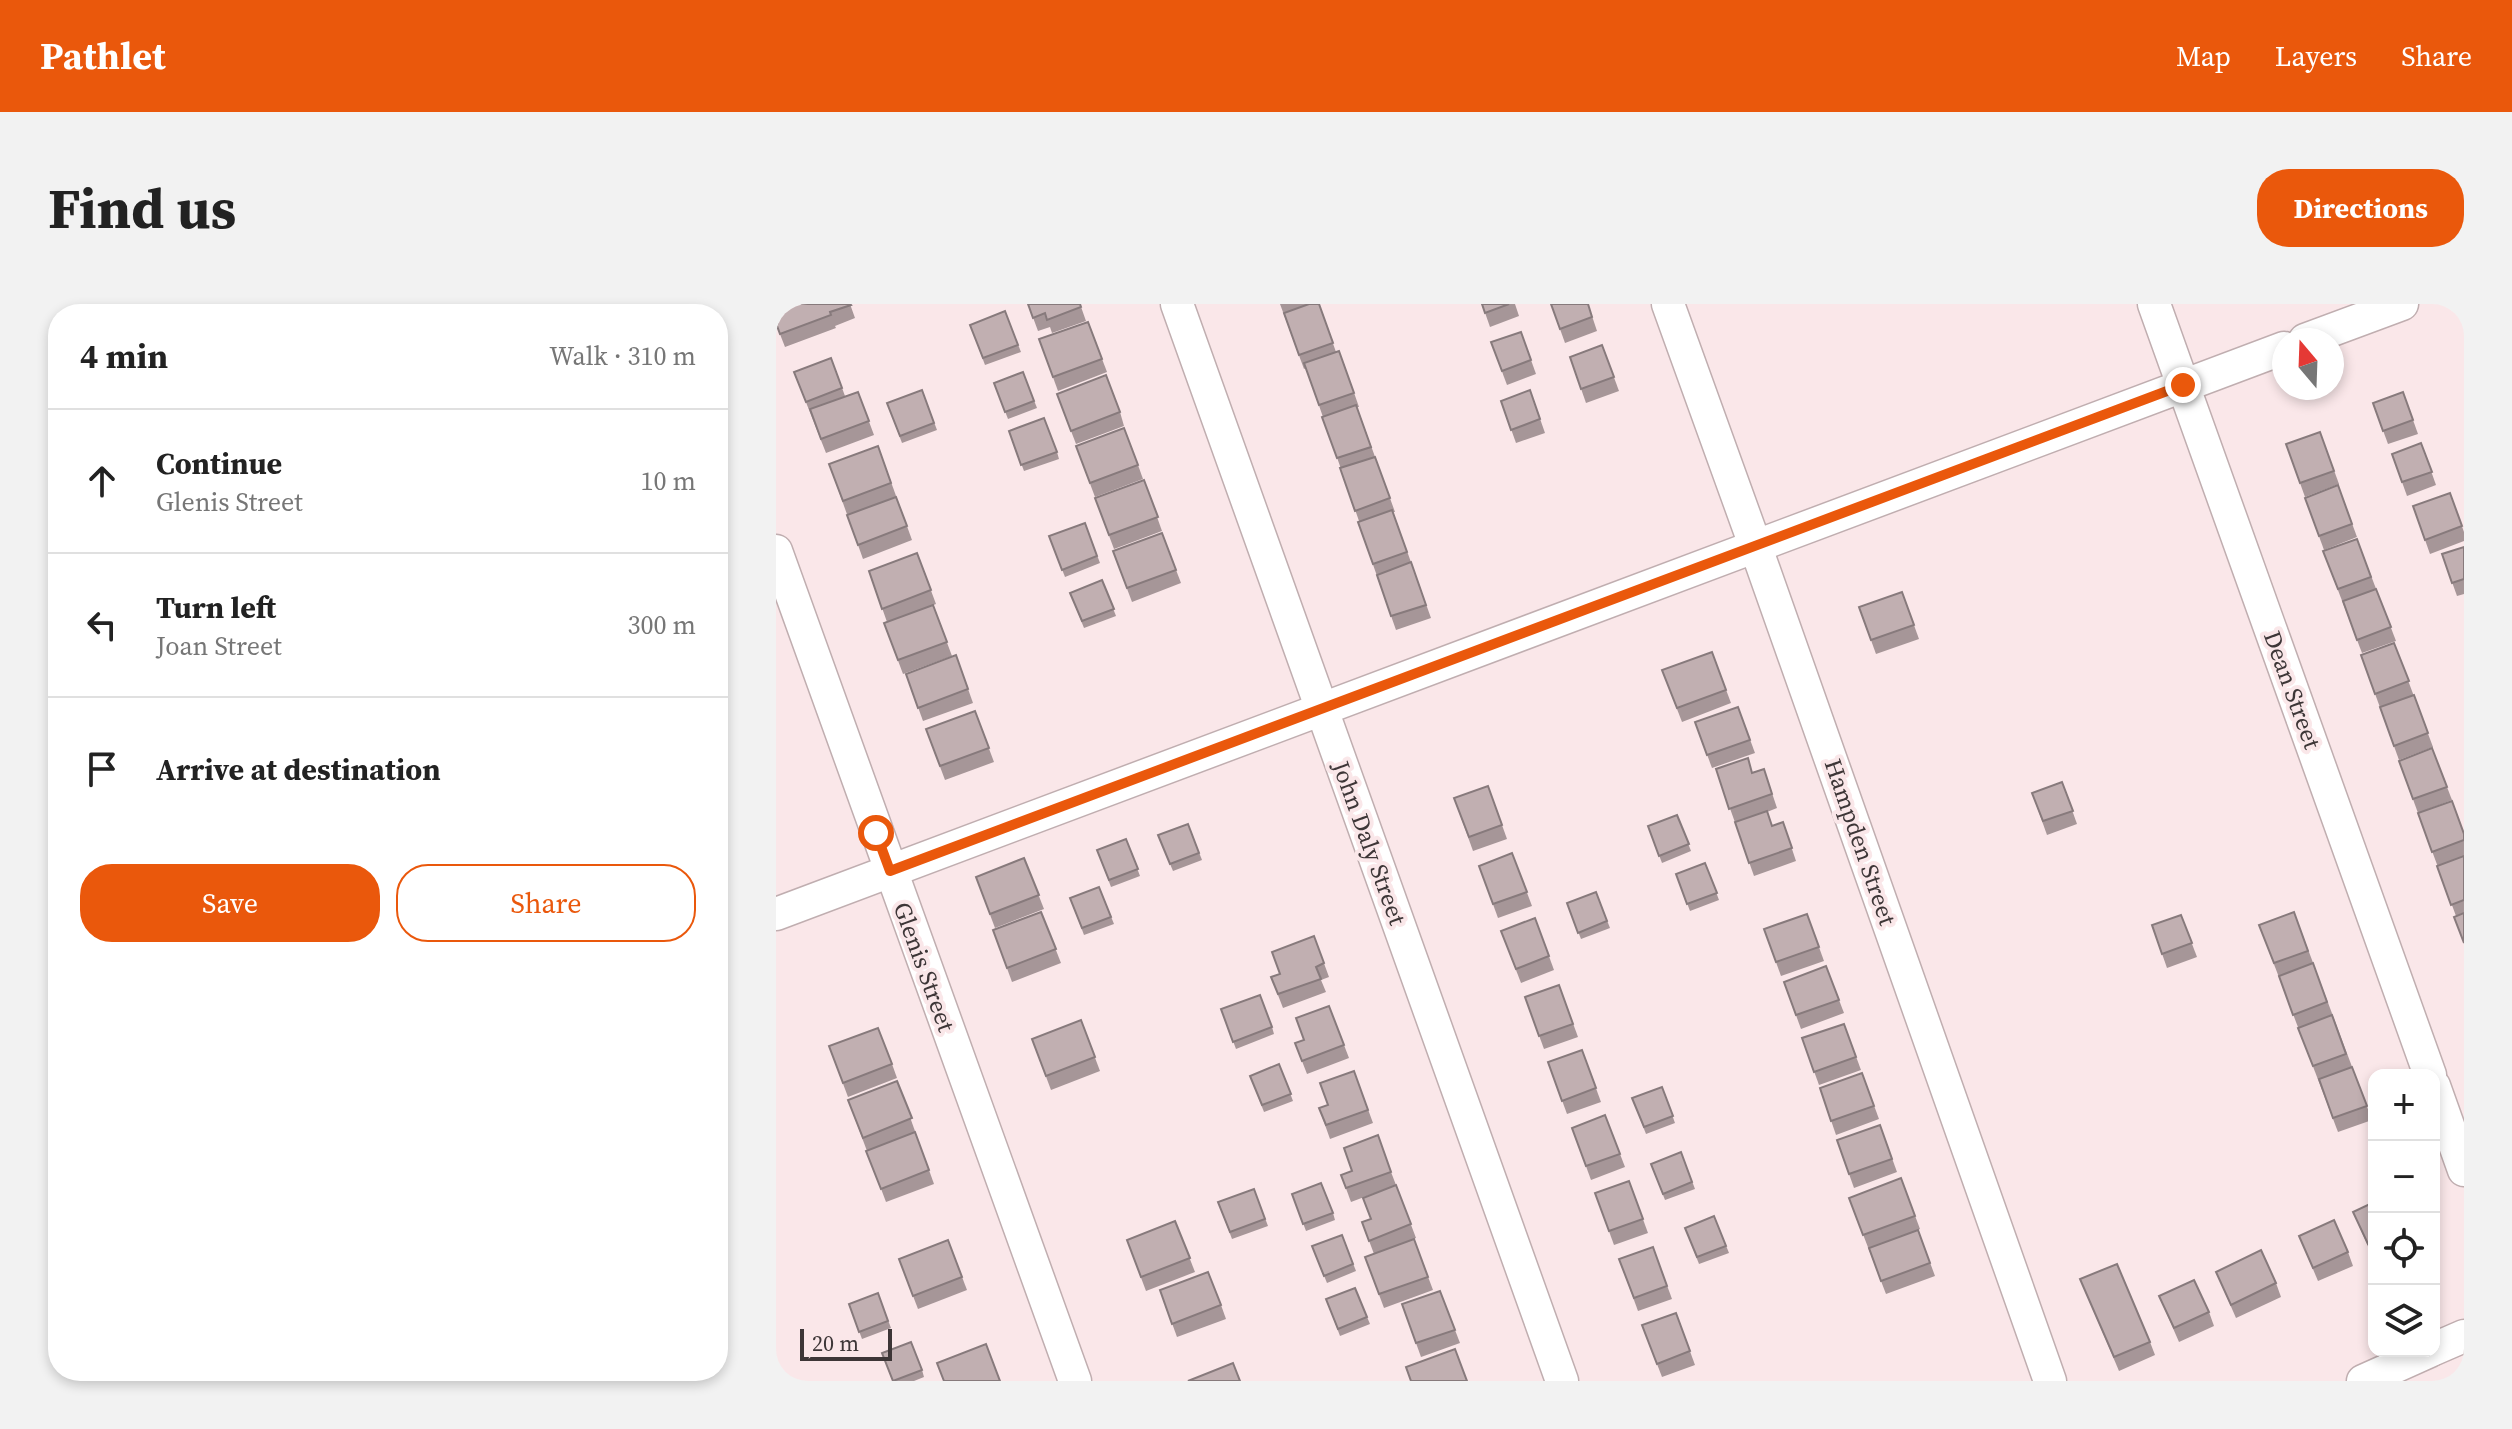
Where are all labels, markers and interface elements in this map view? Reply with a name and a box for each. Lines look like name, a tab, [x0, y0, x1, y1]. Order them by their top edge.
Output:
text: Pathlet	[40, 30, 166, 82]
text: Map	[2176, 37, 2231, 75]
text: Layers	[2275, 37, 2357, 75]
text: Share	[2401, 37, 2472, 75]
button: Directions	[2257, 169, 2464, 247]
text: Find us	[48, 170, 236, 247]
north arrow	[2272, 328, 2344, 400]
text: 4 min	[80, 333, 168, 379]
text: Walk · 310 m	[549, 338, 696, 374]
route end	[2165, 367, 2201, 403]
text: Continue	[156, 443, 282, 484]
icon: ahead	[80, 459, 124, 503]
text: 10 m	[641, 463, 696, 499]
text: Glenis Street	[156, 484, 303, 520]
text: Turn left	[156, 587, 276, 628]
icon: left	[80, 603, 124, 647]
text: 300 m	[628, 607, 696, 643]
street label: Dean Street	[2256, 626, 2329, 754]
text: Joan Street	[156, 628, 282, 664]
icon: arrive	[80, 747, 124, 791]
text: Arrive at destination	[156, 749, 441, 790]
street label: Hampden Street	[1817, 754, 1904, 930]
street label: John Daly Street	[1324, 755, 1414, 930]
route start	[858, 815, 894, 851]
button: Save	[80, 864, 380, 942]
button: Share	[396, 864, 696, 942]
street label: Glenis Street	[886, 898, 963, 1036]
map controls	[2368, 1069, 2440, 1357]
button: +	[2368, 1069, 2440, 1141]
button: −	[2368, 1141, 2440, 1213]
button: locate	[2368, 1213, 2440, 1285]
button: layers	[2368, 1285, 2440, 1357]
scale bar	[800, 1325, 892, 1361]
text: 20 m	[812, 1328, 859, 1358]

